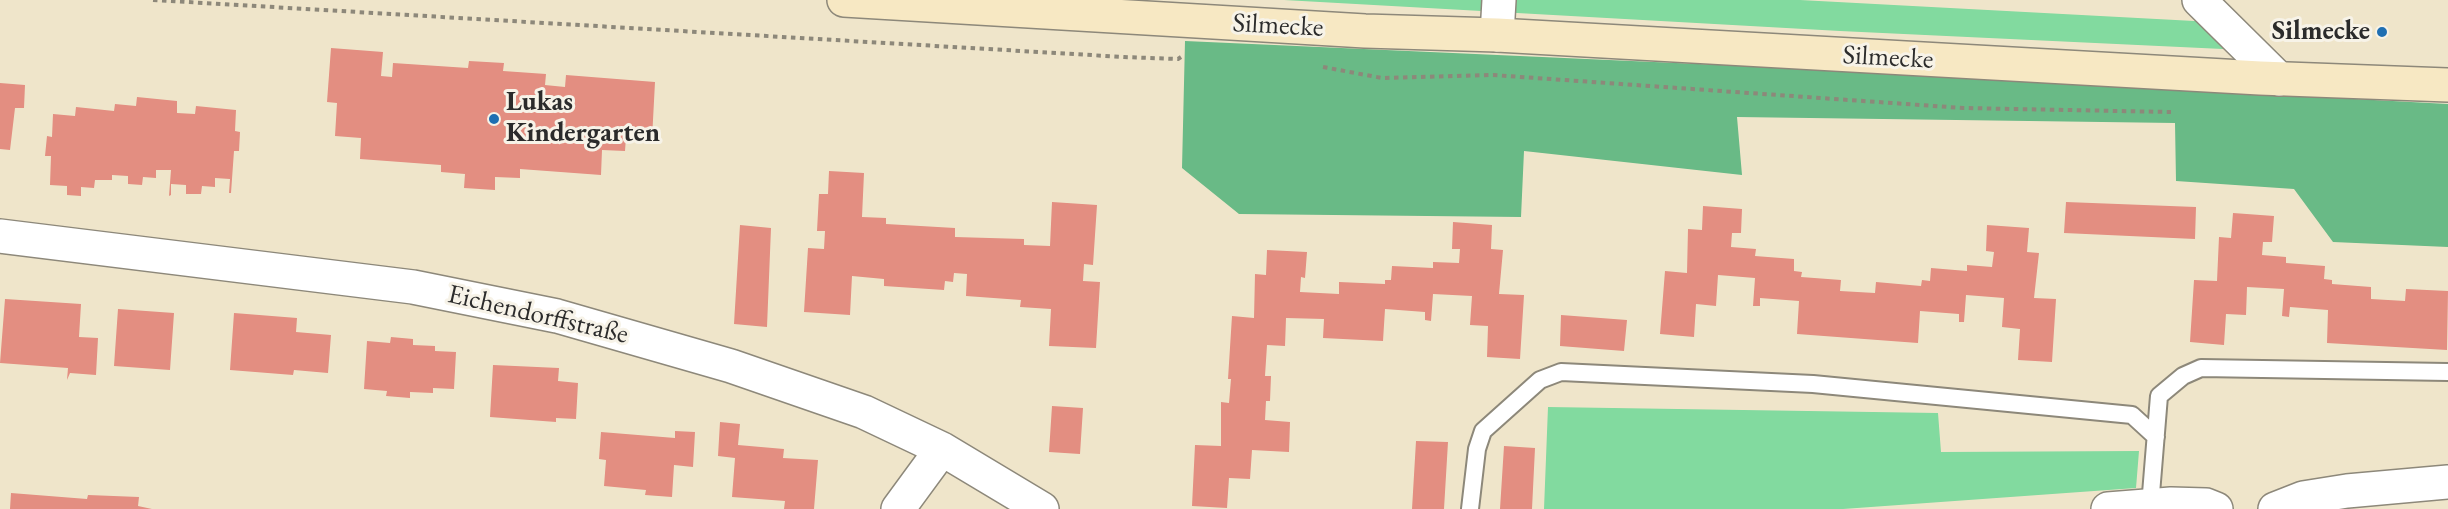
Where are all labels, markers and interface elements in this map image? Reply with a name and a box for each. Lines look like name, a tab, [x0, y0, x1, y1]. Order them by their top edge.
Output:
street label: Silmecke	[1232, 7, 1324, 45]
place label: Silmecke	[2272, 16, 2370, 48]
marker: Silmecke	[2375, 25, 2389, 39]
street label: Silmecke	[1842, 39, 1934, 77]
place label: Lukas Kindergarten	[506, 87, 660, 150]
marker: Lukas Kindergarten	[487, 112, 501, 126]
street label: Eichendorffstraße	[445, 278, 631, 352]

